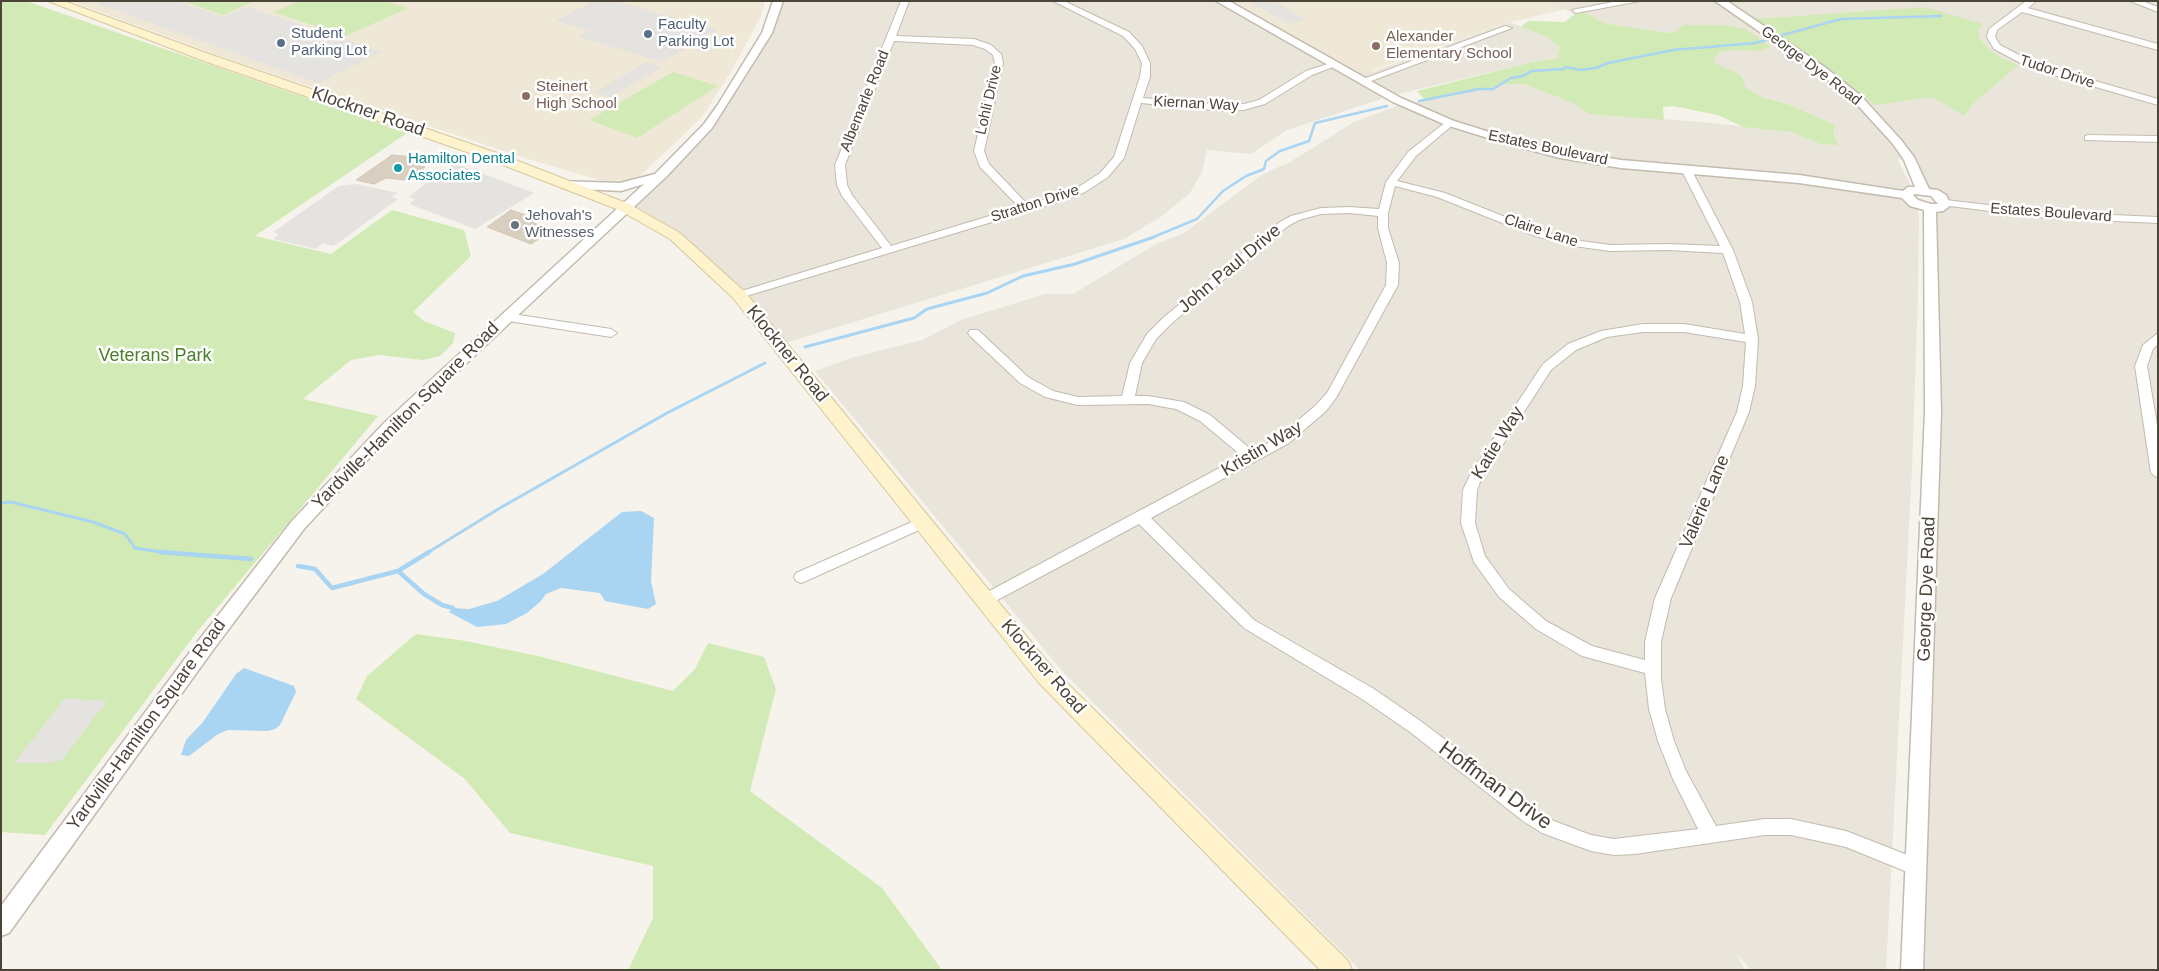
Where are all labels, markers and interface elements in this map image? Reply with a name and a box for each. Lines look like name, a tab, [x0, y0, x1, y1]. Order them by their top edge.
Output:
place label: Faculty Parking Lot	[658, 16, 734, 51]
street label: George Dye Road	[1757, 22, 1865, 110]
place label: Student Parking Lot	[291, 25, 367, 60]
marker: Faculty Parking Lot	[642, 28, 654, 40]
place label: Alexander Elementary School	[1386, 28, 1512, 63]
marker: Student Parking Lot	[275, 37, 287, 49]
marker: Alexander Elementary School	[1370, 40, 1382, 52]
street label: Albemarle Road	[837, 48, 893, 154]
street label: Tudor Drive	[2017, 51, 2097, 93]
street label: Lohli Drive	[972, 63, 1006, 137]
place label: Steinert High School	[536, 78, 617, 113]
street label: Klockner Road	[309, 83, 427, 141]
marker: Steinert High School	[520, 90, 532, 102]
street label: Kiernan Way	[1153, 93, 1239, 115]
street label: Estates Boulevard	[1487, 127, 1609, 169]
place label: Hamilton Dental Associates	[408, 150, 515, 185]
marker: Hamilton Dental Associates	[392, 162, 404, 174]
street label: Stratton Drive	[989, 181, 1081, 227]
street label: Estates Boulevard	[1990, 200, 2112, 226]
place label: Jehovah's Witnesses	[525, 207, 594, 242]
street label: Claire Lane	[1502, 211, 1580, 251]
marker: Jehovah's Witnesses	[509, 219, 521, 231]
street label: John Paul Drive	[1174, 220, 1286, 318]
street label: Klockner Road	[741, 301, 833, 407]
street label: Yardville-Hamilton Square Road	[308, 318, 504, 514]
park label: Veterans Park	[98, 345, 212, 367]
street label: Katie Way	[1467, 403, 1529, 483]
street label: Kristin Way	[1218, 416, 1306, 482]
street label: Valerie Lane	[1676, 452, 1734, 552]
street label: George Dye Road	[1914, 516, 1940, 662]
street label: Yardville-Hamilton Square Road	[63, 615, 231, 835]
street label: Klockner Road	[996, 615, 1090, 719]
street label: Hoffman Drive	[1433, 736, 1557, 836]

